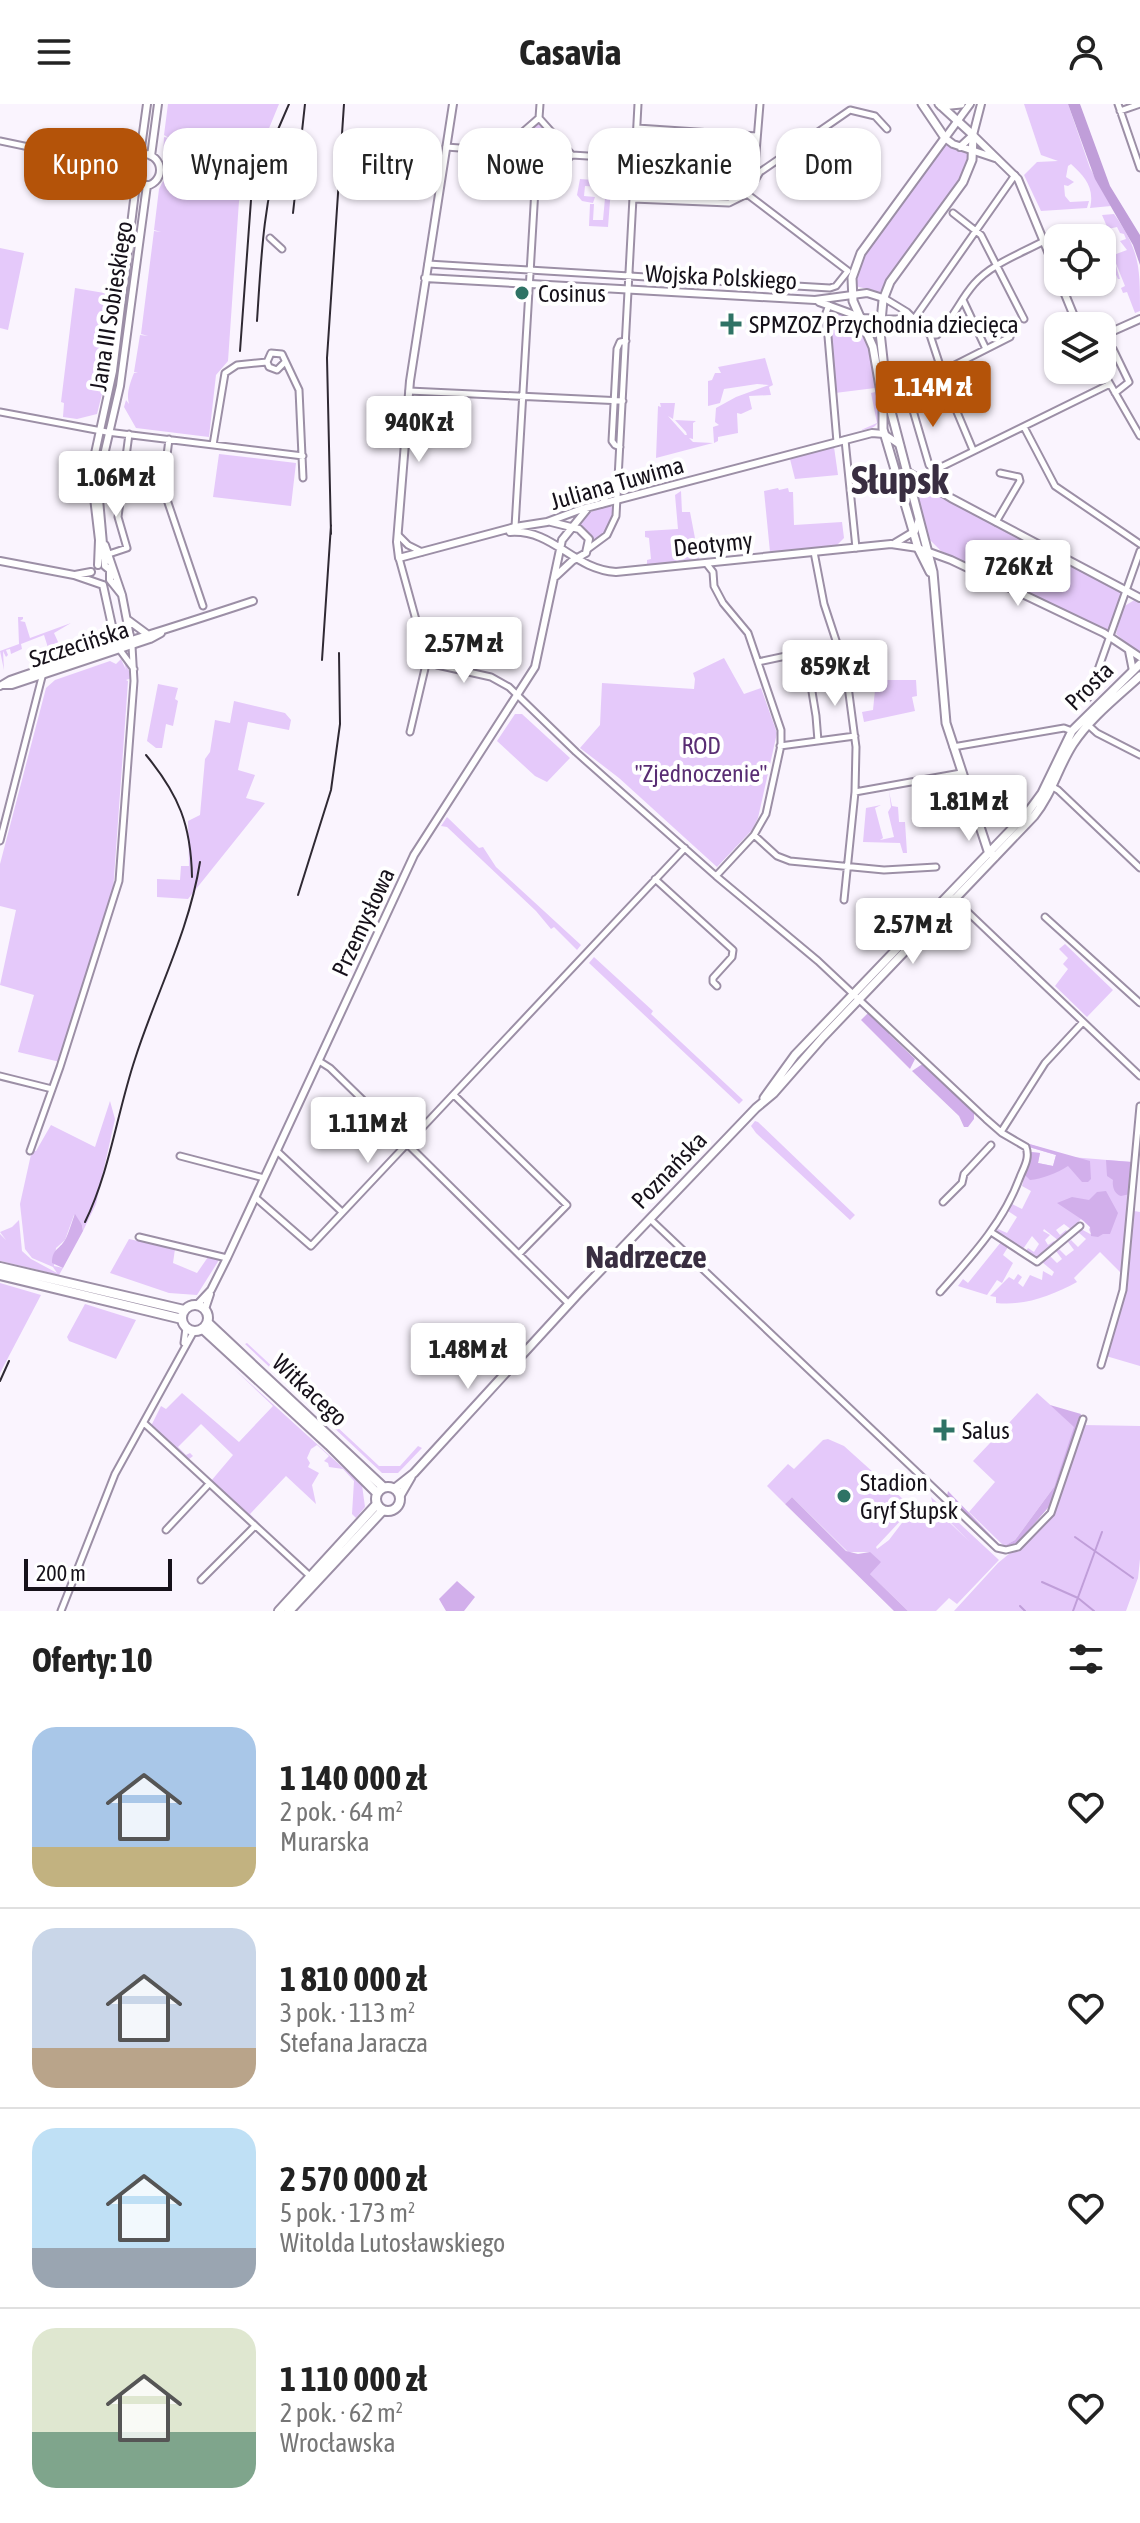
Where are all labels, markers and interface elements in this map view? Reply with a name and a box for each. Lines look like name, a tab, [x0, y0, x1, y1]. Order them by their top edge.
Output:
icon: menu	[32, 30, 76, 74]
icon: person	[1064, 30, 1108, 74]
text: Casavia	[519, 31, 621, 73]
chip: Kupno	[24, 128, 147, 200]
chip: Wynajem	[163, 128, 317, 200]
chip: Filtry	[333, 128, 442, 200]
chip: Nowe	[458, 128, 572, 200]
chip: Mieszkanie	[588, 128, 760, 200]
chip: Dom	[776, 128, 881, 200]
street label: Jana III Sobieskiego	[84, 219, 138, 393]
map controls	[1044, 224, 1116, 384]
button: locate	[1044, 224, 1116, 296]
street label: Wojska Polskiego	[644, 260, 798, 294]
place label: Cosinus	[538, 280, 606, 307]
marker: Cosinus	[513, 284, 531, 302]
place label: SPMZOZ Przychodnia dziecięca	[749, 311, 1019, 338]
button: layers	[1044, 312, 1116, 384]
marker: SPMZOZ Przychodnia dziecięca	[720, 313, 742, 335]
pin: 1.14M zł	[850, 361, 1016, 429]
text: 1.14M zł	[894, 372, 972, 402]
pin: 940K zł	[345, 396, 493, 464]
text: 940K zł	[384, 407, 454, 437]
pin: 1.06M zł	[33, 451, 199, 519]
street label: Juliana Tuwima	[547, 451, 687, 515]
district label: Słupsk	[851, 457, 949, 502]
text: 1.06M zł	[77, 462, 155, 492]
street label: Deotymy	[672, 526, 754, 562]
pin: 726K zł	[944, 540, 1092, 608]
text: 726K zł	[983, 551, 1053, 581]
street label: Szczecińska	[26, 615, 132, 673]
pin: 2.57M zł	[381, 617, 547, 685]
text: 2.57M zł	[425, 628, 503, 658]
pin: 859K zł	[761, 640, 909, 708]
text: 859K zł	[800, 651, 870, 681]
street label: Prosta	[1059, 656, 1119, 716]
park label: ROD "Zjednoczenie"	[635, 732, 767, 787]
pin: 1.81M zł	[886, 775, 1052, 843]
text: 1.81M zł	[930, 786, 1008, 816]
street label: Przemysłowa	[326, 864, 400, 980]
pin: 2.57M zł	[830, 898, 996, 966]
text: 2.57M zł	[874, 909, 952, 939]
pin: 1.11M zł	[285, 1097, 451, 1165]
text: 1.11M zł	[329, 1108, 407, 1138]
street label: Poznańska	[626, 1126, 712, 1214]
district label: Nadrzecze	[585, 1238, 707, 1275]
pin: 1.48M zł	[385, 1323, 551, 1391]
text: 1.48M zł	[429, 1334, 507, 1364]
street label: Witkacego	[267, 1349, 353, 1431]
place label: Salus	[962, 1417, 1010, 1444]
marker: Salus	[933, 1419, 955, 1441]
place label: Stadion Gryf Słupsk	[860, 1469, 958, 1524]
marker: Stadion Gryf Słupsk	[835, 1487, 853, 1505]
scale bar	[24, 1555, 172, 1591]
text: 200 m	[36, 1560, 86, 1586]
icon: filters	[1064, 1637, 1108, 1681]
text: Oferty: 10	[32, 1640, 153, 1679]
text: 1 140 000 zł	[280, 1758, 427, 1797]
icon: home	[96, 1759, 192, 1855]
icon: heart	[1064, 1785, 1108, 1829]
text: 2 pok. · 64 m²	[280, 1797, 403, 1827]
text: Murarska	[280, 1827, 370, 1857]
text: 1 810 000 zł	[280, 1959, 427, 1998]
icon: home	[96, 1960, 192, 2056]
icon: heart	[1064, 1986, 1108, 2030]
text: 3 pok. · 113 m²	[280, 1998, 415, 2028]
text: Stefana Jaracza	[280, 2028, 428, 2058]
text: 2 570 000 zł	[280, 2159, 427, 2198]
icon: home	[96, 2160, 192, 2256]
icon: heart	[1064, 2186, 1108, 2230]
text: 5 pok. · 173 m²	[280, 2198, 415, 2228]
text: Witolda Lutosławskiego	[280, 2228, 505, 2258]
text: 1 110 000 zł	[280, 2359, 427, 2398]
icon: home	[96, 2360, 192, 2456]
icon: heart	[1064, 2386, 1108, 2430]
text: 2 pok. · 62 m²	[280, 2398, 403, 2428]
text: Wrocławska	[280, 2428, 396, 2458]

